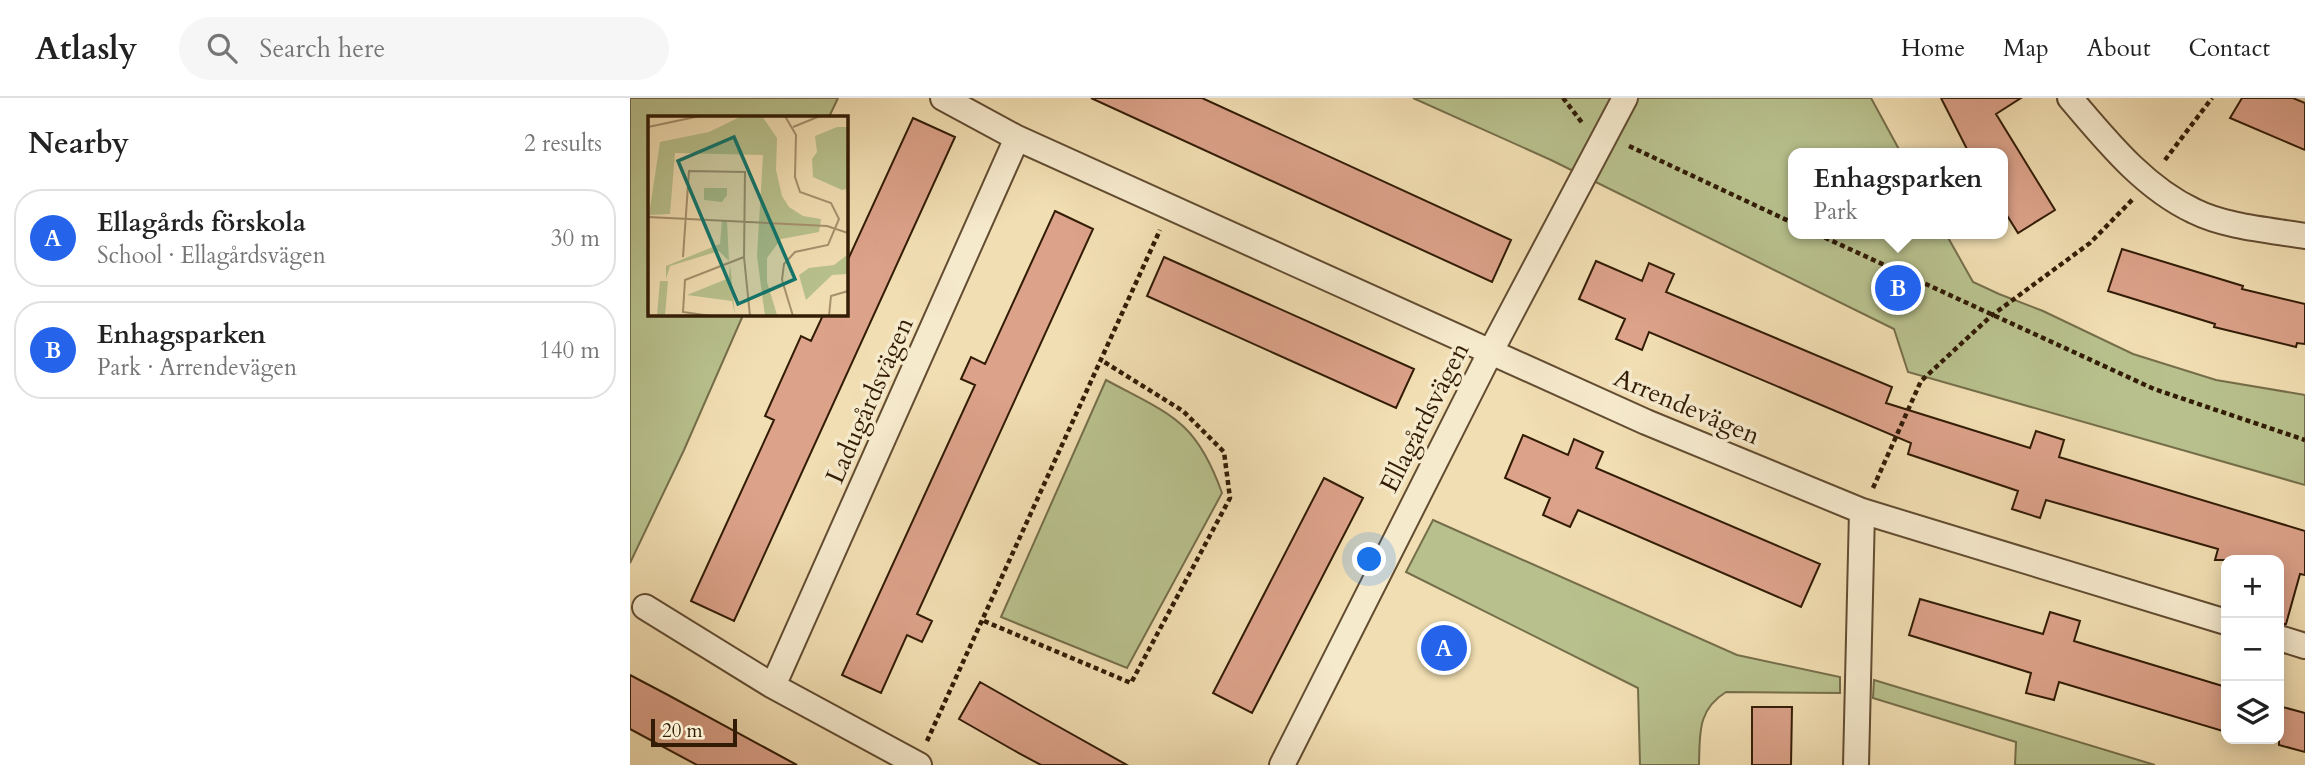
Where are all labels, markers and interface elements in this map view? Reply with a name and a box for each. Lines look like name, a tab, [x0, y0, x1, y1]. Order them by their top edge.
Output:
search box	[179, 17, 669, 80]
text: Atlasly	[35, 26, 137, 71]
icon: search	[203, 29, 241, 67]
text: Search here	[259, 31, 385, 66]
text: Home	[1901, 32, 1965, 65]
text: Map	[2003, 32, 2049, 65]
text: About	[2087, 32, 2151, 65]
text: Contact	[2189, 32, 2270, 65]
inset map	[648, 116, 847, 315]
text: Nearby	[28, 123, 129, 164]
text: 2 results	[524, 128, 602, 159]
popup	[1788, 148, 2008, 239]
text: Enhagsparken	[1814, 161, 1982, 196]
text: Park	[1814, 196, 1858, 227]
text: Ellagårds förskola	[97, 205, 306, 240]
text: A	[44, 223, 62, 254]
text: 30 m	[551, 223, 600, 254]
text: School · Ellagårdsvägen	[97, 240, 326, 271]
pin: B	[1875, 262, 1921, 314]
street label: Ladugårdsvägen	[817, 311, 922, 489]
text: Enhagsparken	[97, 317, 266, 352]
text: B	[45, 335, 61, 366]
text: 140 m	[539, 335, 600, 366]
street label: Ellagårdsvägen	[1372, 336, 1477, 498]
text: Park · Arrendevägen	[97, 352, 297, 383]
street label: Arrendevägen	[1608, 360, 1765, 453]
your location	[1352, 542, 1386, 576]
map controls	[2221, 555, 2284, 744]
button: +	[2221, 555, 2284, 618]
button: −	[2221, 618, 2284, 681]
pin: A	[1421, 622, 1467, 674]
button: layers	[2221, 681, 2284, 744]
scale bar	[651, 716, 737, 748]
text: 20 m	[662, 718, 703, 744]

